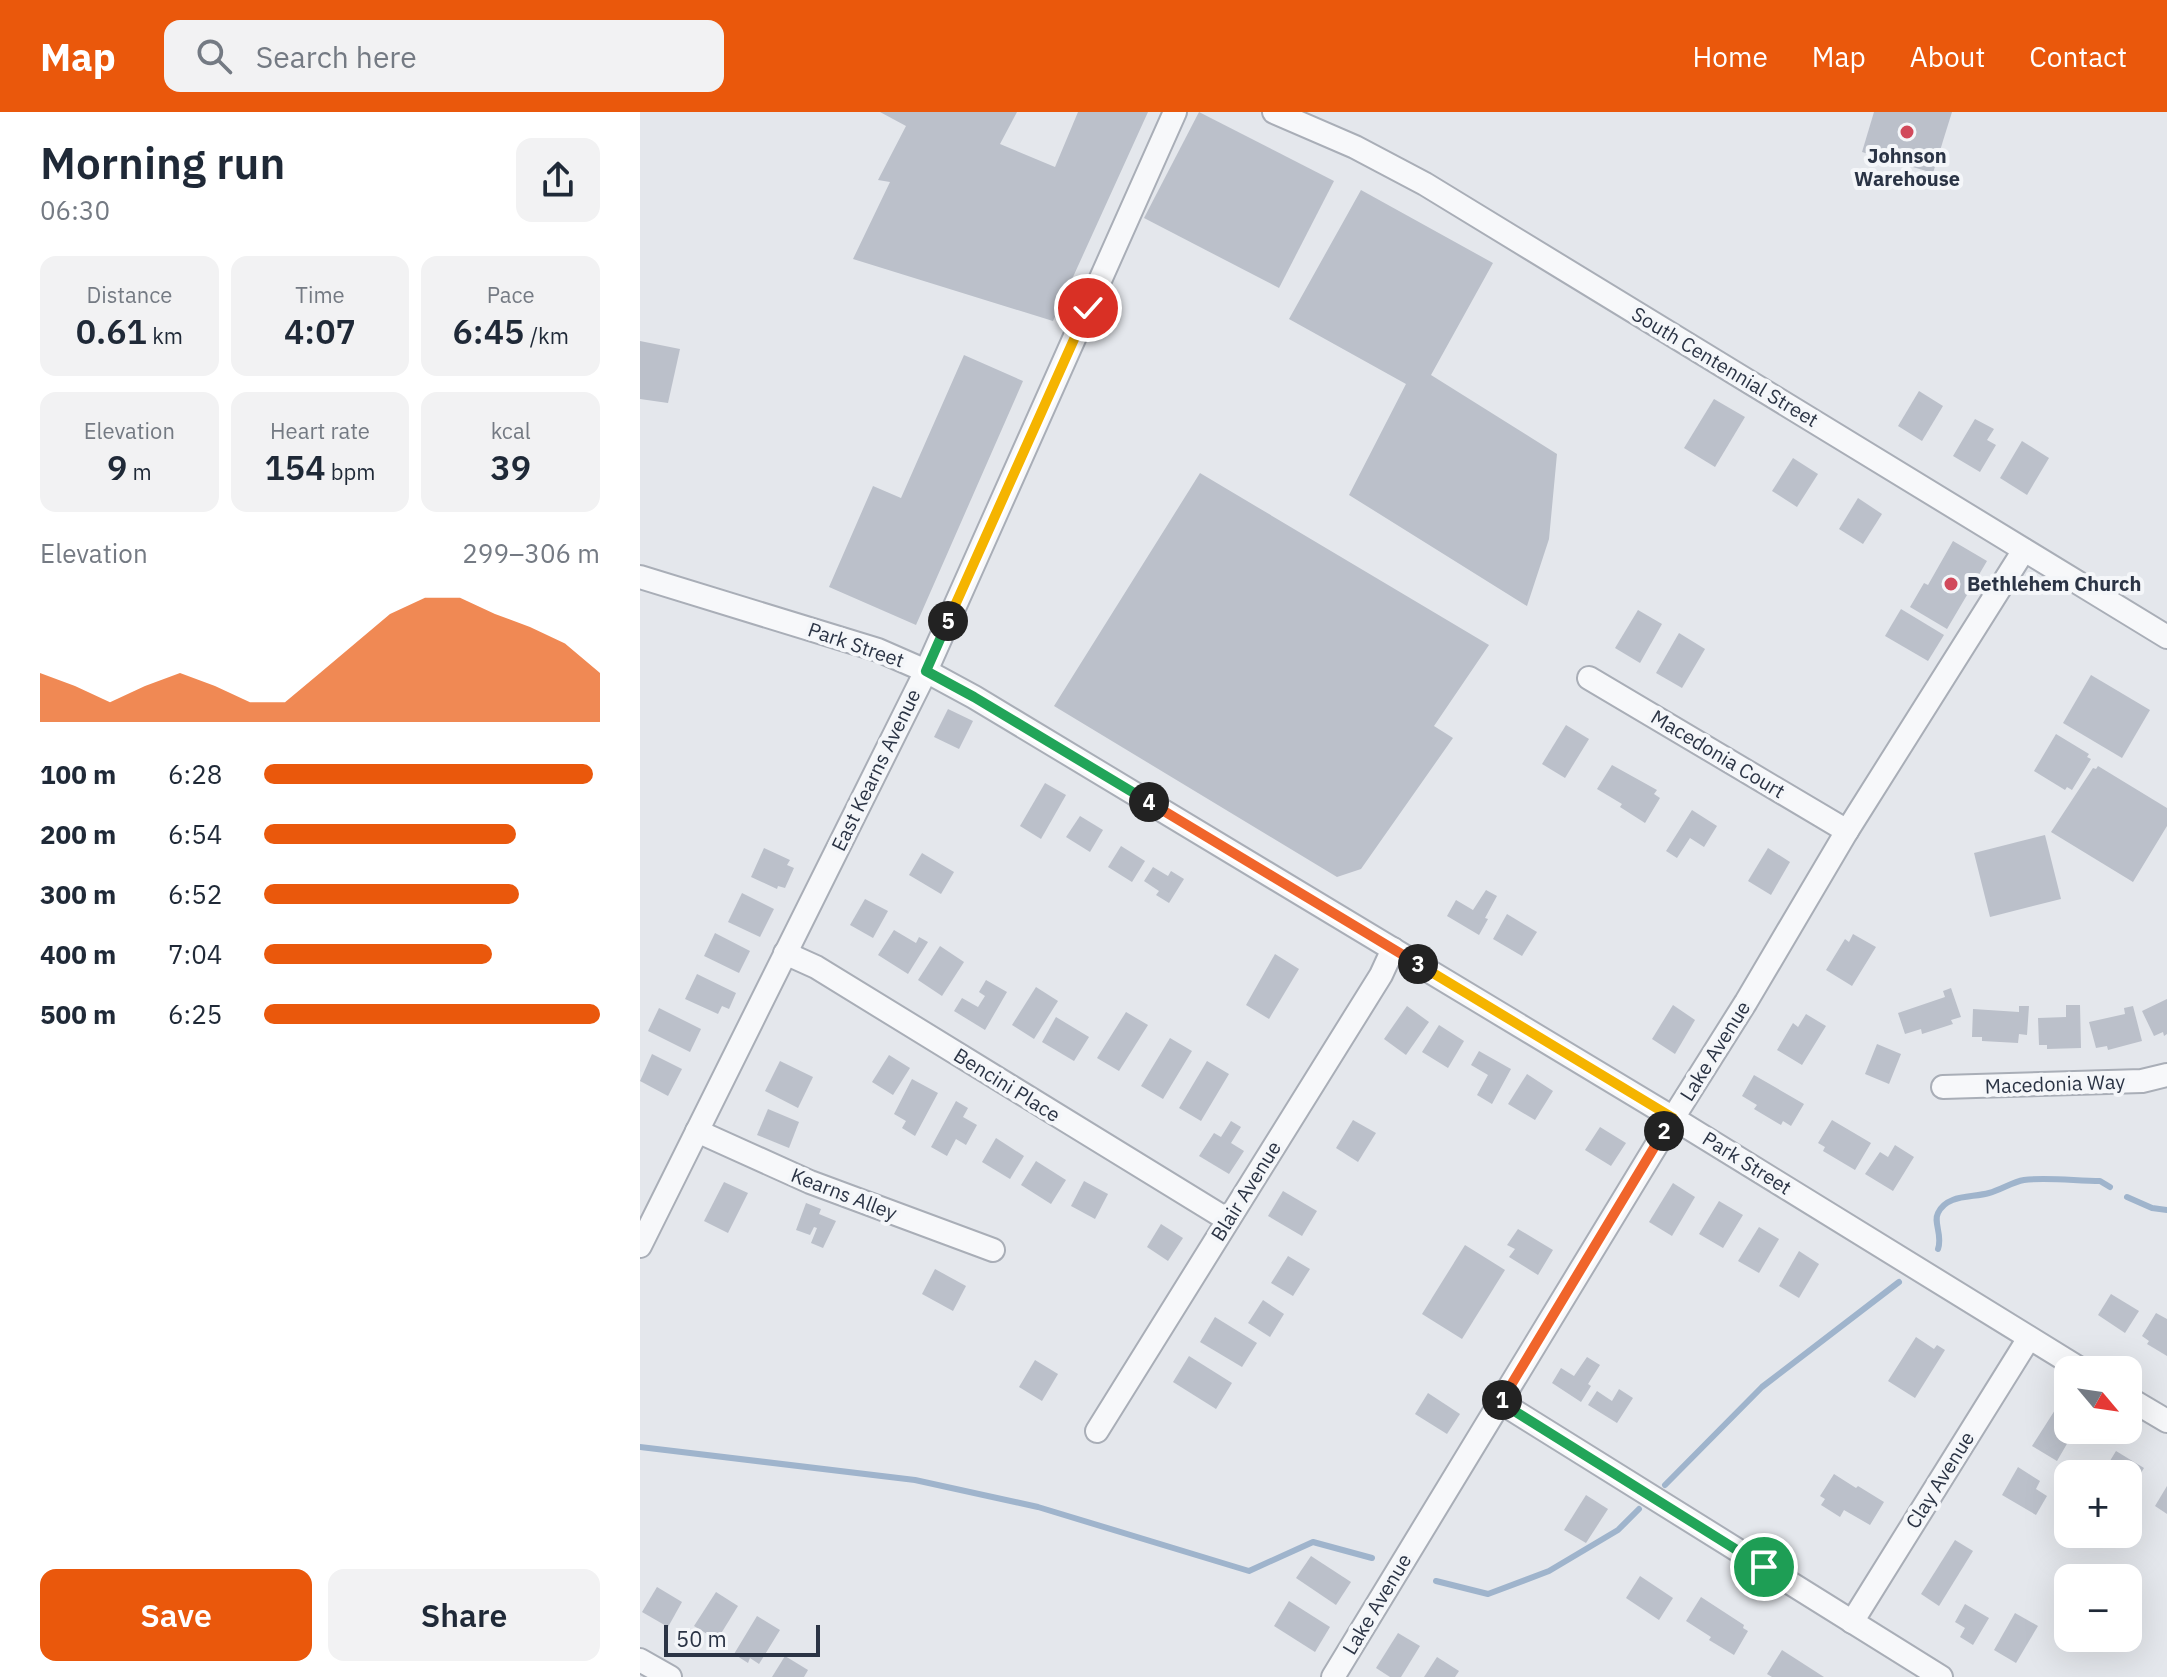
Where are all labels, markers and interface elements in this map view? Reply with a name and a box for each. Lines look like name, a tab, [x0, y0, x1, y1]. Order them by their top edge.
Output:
search box	[164, 20, 724, 92]
text: Map	[40, 32, 116, 81]
icon: search	[192, 34, 236, 78]
text: Search here	[256, 37, 417, 76]
text: Home	[1692, 38, 1768, 75]
text: Map	[1812, 38, 1866, 75]
text: About	[1910, 38, 1985, 75]
text: Contact	[2029, 38, 2127, 75]
marker: Johnson Warehouse	[1898, 123, 1916, 141]
text: Morning run	[40, 134, 285, 191]
button: share	[516, 138, 600, 222]
place label: Johnson Warehouse	[1854, 142, 1960, 192]
text: 06:30	[40, 193, 110, 227]
pin	[1054, 274, 1122, 342]
text: Distance	[86, 280, 172, 309]
text: Time	[295, 280, 345, 309]
text: Pace	[487, 280, 535, 309]
icon: check	[1066, 286, 1110, 330]
street label: South Centennial Street	[1627, 300, 1824, 433]
text: 0.61	[76, 309, 147, 353]
text: 4:07	[284, 309, 356, 353]
text: 6:45	[452, 309, 524, 353]
text: km	[147, 321, 183, 350]
text: /km	[524, 321, 569, 350]
text: Elevation	[84, 416, 175, 445]
text: Heart rate	[270, 416, 370, 445]
text: kcal	[491, 416, 531, 445]
text: 9	[107, 445, 127, 489]
text: 154	[264, 445, 326, 489]
text: 39	[490, 445, 531, 489]
text: m	[127, 457, 152, 486]
text: bpm	[326, 457, 376, 486]
text: Elevation	[40, 536, 148, 570]
text: 299–306 m	[462, 536, 600, 570]
place label: Bethlehem Church	[1967, 570, 2141, 597]
marker: Bethlehem Church	[1942, 575, 1960, 593]
pin: 5	[928, 601, 968, 641]
text: 5	[941, 606, 955, 635]
street label: Park Street	[804, 615, 908, 674]
street label: East Kearns Avenue	[825, 684, 927, 855]
street label: Macedonia Court	[1646, 703, 1790, 804]
text: 100 m	[40, 757, 116, 791]
text: 6:28	[168, 757, 222, 791]
pin: 4	[1129, 782, 1169, 822]
text: 4	[1142, 787, 1156, 816]
text: 200 m	[40, 817, 116, 851]
text: 6:54	[168, 817, 222, 851]
text: 300 m	[40, 877, 116, 911]
text: 6:52	[168, 877, 222, 911]
text: 400 m	[40, 937, 116, 971]
text: 7:04	[168, 937, 222, 971]
pin: 3	[1398, 944, 1438, 984]
text: 3	[1411, 949, 1425, 978]
street label: Lake Avenue	[1673, 996, 1756, 1106]
text: 500 m	[40, 997, 116, 1031]
text: 6:25	[168, 997, 222, 1031]
street label: Bencini Place	[949, 1041, 1066, 1128]
street label: Macedonia Way	[1984, 1068, 2126, 1099]
pin: 2	[1644, 1111, 1684, 1151]
text: 2	[1657, 1116, 1671, 1145]
street label: Park Street	[1698, 1125, 1797, 1201]
street label: Blair Avenue	[1204, 1136, 1287, 1246]
street label: Kearns Alley	[787, 1161, 901, 1226]
north arrow	[2054, 1356, 2142, 1444]
map controls	[2054, 1356, 2142, 1652]
pin: 1	[1482, 1380, 1522, 1420]
text: 1	[1495, 1385, 1509, 1414]
street label: Clay Avenue	[1899, 1426, 1980, 1533]
button: +	[2054, 1460, 2142, 1548]
pin	[1730, 1533, 1798, 1601]
icon: arrive	[1742, 1545, 1786, 1589]
street label: Lake Avenue	[1336, 1548, 1417, 1659]
button: −	[2054, 1564, 2142, 1652]
button: Save	[40, 1569, 312, 1661]
button: Share	[328, 1569, 600, 1661]
scale bar	[664, 1621, 820, 1657]
text: 50 m	[676, 1624, 727, 1653]

